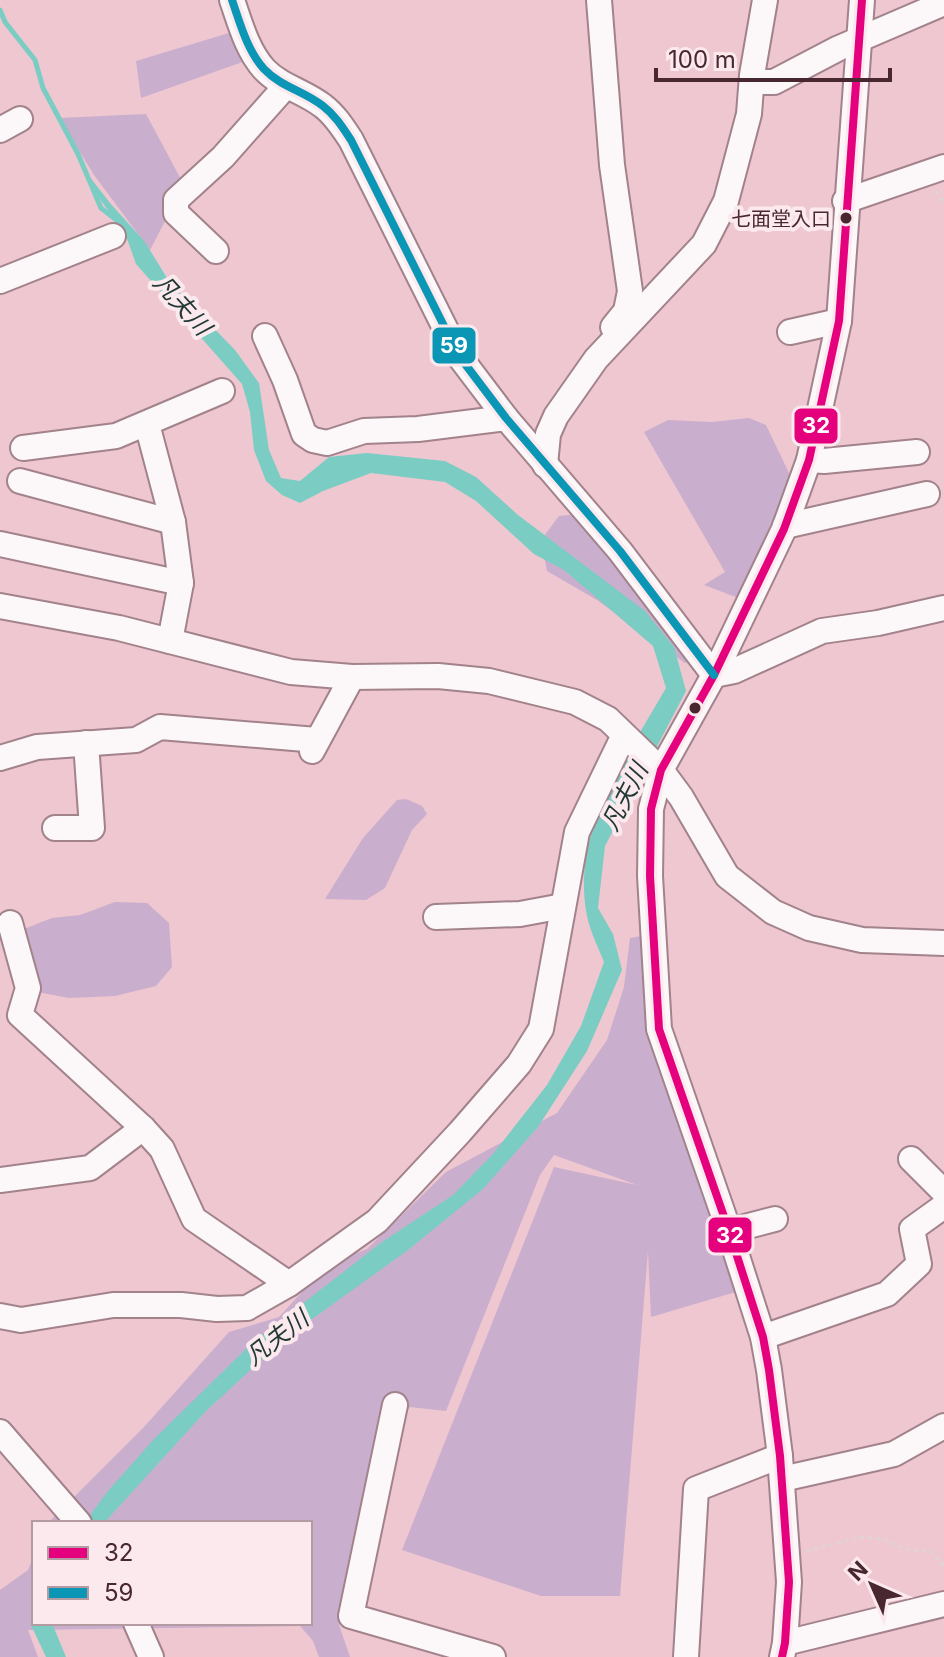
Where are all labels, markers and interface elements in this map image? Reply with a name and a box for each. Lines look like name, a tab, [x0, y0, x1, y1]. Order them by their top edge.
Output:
scale bar	[656, 32, 890, 82]
text: 100 m	[668, 45, 736, 74]
place label: 七面堂入口	[731, 207, 831, 231]
marker: 七面堂入口	[838, 210, 854, 226]
water label: 凡夫川	[148, 268, 219, 343]
line badge: 59	[431, 326, 477, 365]
text: 59	[440, 332, 468, 358]
line badge: 32	[793, 407, 839, 445]
text: 32	[802, 412, 830, 438]
unlabelled marker	[687, 700, 703, 716]
water label: 凡夫川	[595, 755, 655, 835]
line badge: 32	[707, 1216, 753, 1254]
text: 32	[716, 1222, 744, 1248]
water label: 凡夫川	[239, 1302, 316, 1371]
legend	[32, 1521, 312, 1625]
text: 32	[104, 1538, 133, 1567]
north arrow	[832, 1545, 912, 1625]
text: N	[843, 1556, 873, 1586]
text: 59	[104, 1578, 133, 1607]

